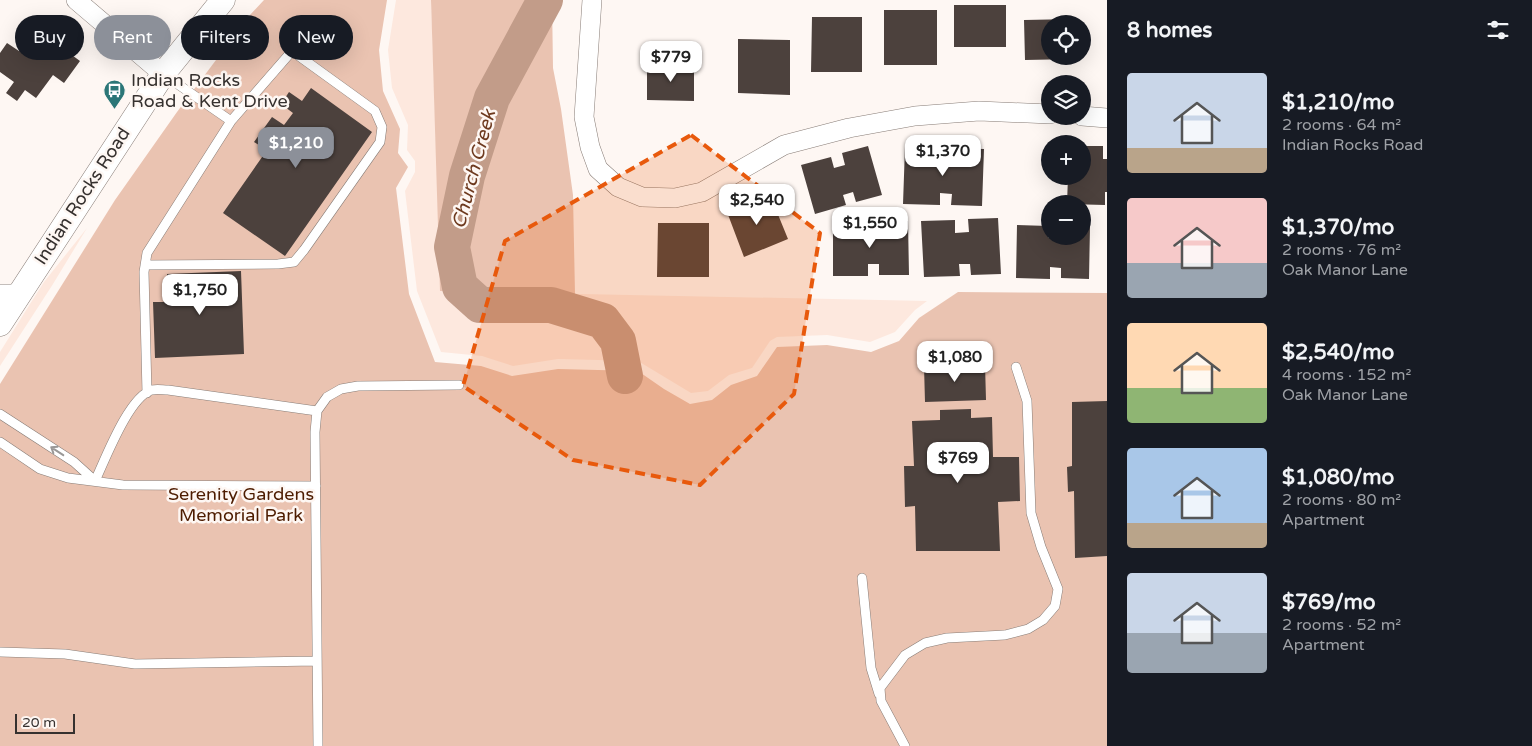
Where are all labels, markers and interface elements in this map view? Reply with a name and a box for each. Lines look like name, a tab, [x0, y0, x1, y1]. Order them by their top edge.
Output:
chip: Buy	[15, 15, 84, 60]
chip: Rent	[94, 15, 171, 60]
chip: Filters	[181, 15, 269, 60]
chip: New	[279, 15, 353, 60]
map controls	[1041, 15, 1091, 245]
button: locate	[1041, 15, 1091, 65]
icon: filters	[1484, 16, 1512, 44]
text: 8 homes	[1127, 18, 1212, 43]
pin: $779	[641, 41, 701, 83]
text: $779	[651, 47, 691, 67]
place label: Indian Rocks Road & Kent Drive	[131, 69, 288, 112]
button: layers	[1041, 75, 1091, 125]
bus stop icon: Indian Rocks Road & Kent Drive	[103, 78, 127, 109]
text: $1,210/mo	[1282, 90, 1394, 115]
icon: home	[1167, 93, 1227, 153]
water label: Church Creek	[448, 106, 501, 231]
text: 2 rooms · 64 m²	[1282, 115, 1401, 135]
street label: Indian Rocks Road	[29, 123, 135, 269]
pin: $1,210	[255, 126, 337, 169]
text: $1,210	[269, 133, 323, 153]
pin: $1,370	[902, 134, 984, 177]
button: +	[1041, 135, 1091, 185]
text: Indian Rocks Road	[1282, 135, 1423, 155]
text: $1,370	[916, 141, 970, 161]
pin: $2,540	[716, 184, 798, 226]
text: $2,540	[730, 190, 784, 210]
button: −	[1041, 195, 1091, 245]
pin: $1,550	[829, 206, 911, 249]
text: $1,550	[843, 213, 897, 233]
text: $1,370/mo	[1282, 215, 1394, 240]
icon: home	[1167, 218, 1227, 278]
text: 2 rooms · 76 m²	[1282, 240, 1401, 260]
text: Oak Manor Lane	[1282, 260, 1408, 280]
pin: $1,750	[159, 274, 241, 316]
text: $1,750	[173, 280, 227, 300]
pin: $1,080	[914, 340, 996, 383]
text: $2,540/mo	[1282, 340, 1394, 365]
icon: home	[1167, 343, 1227, 403]
text: $1,080	[928, 347, 982, 367]
text: 4 rooms · 152 m²	[1282, 365, 1411, 385]
text: Oak Manor Lane	[1282, 385, 1408, 405]
pin: $769	[928, 442, 988, 484]
one-way arrow	[51, 445, 65, 455]
text: $769	[938, 448, 978, 468]
text: $1,080/mo	[1282, 465, 1394, 490]
icon: home	[1167, 468, 1227, 528]
park label: Serenity Gardens Memorial Park	[168, 483, 314, 526]
text: 2 rooms · 80 m²	[1282, 490, 1401, 510]
text: Apartment	[1282, 510, 1365, 530]
text: $769/mo	[1282, 590, 1376, 615]
icon: home	[1167, 593, 1227, 653]
text: 2 rooms · 52 m²	[1282, 615, 1401, 635]
text: Apartment	[1282, 635, 1365, 655]
scale bar	[15, 711, 75, 734]
text: 20 m	[22, 714, 56, 731]

